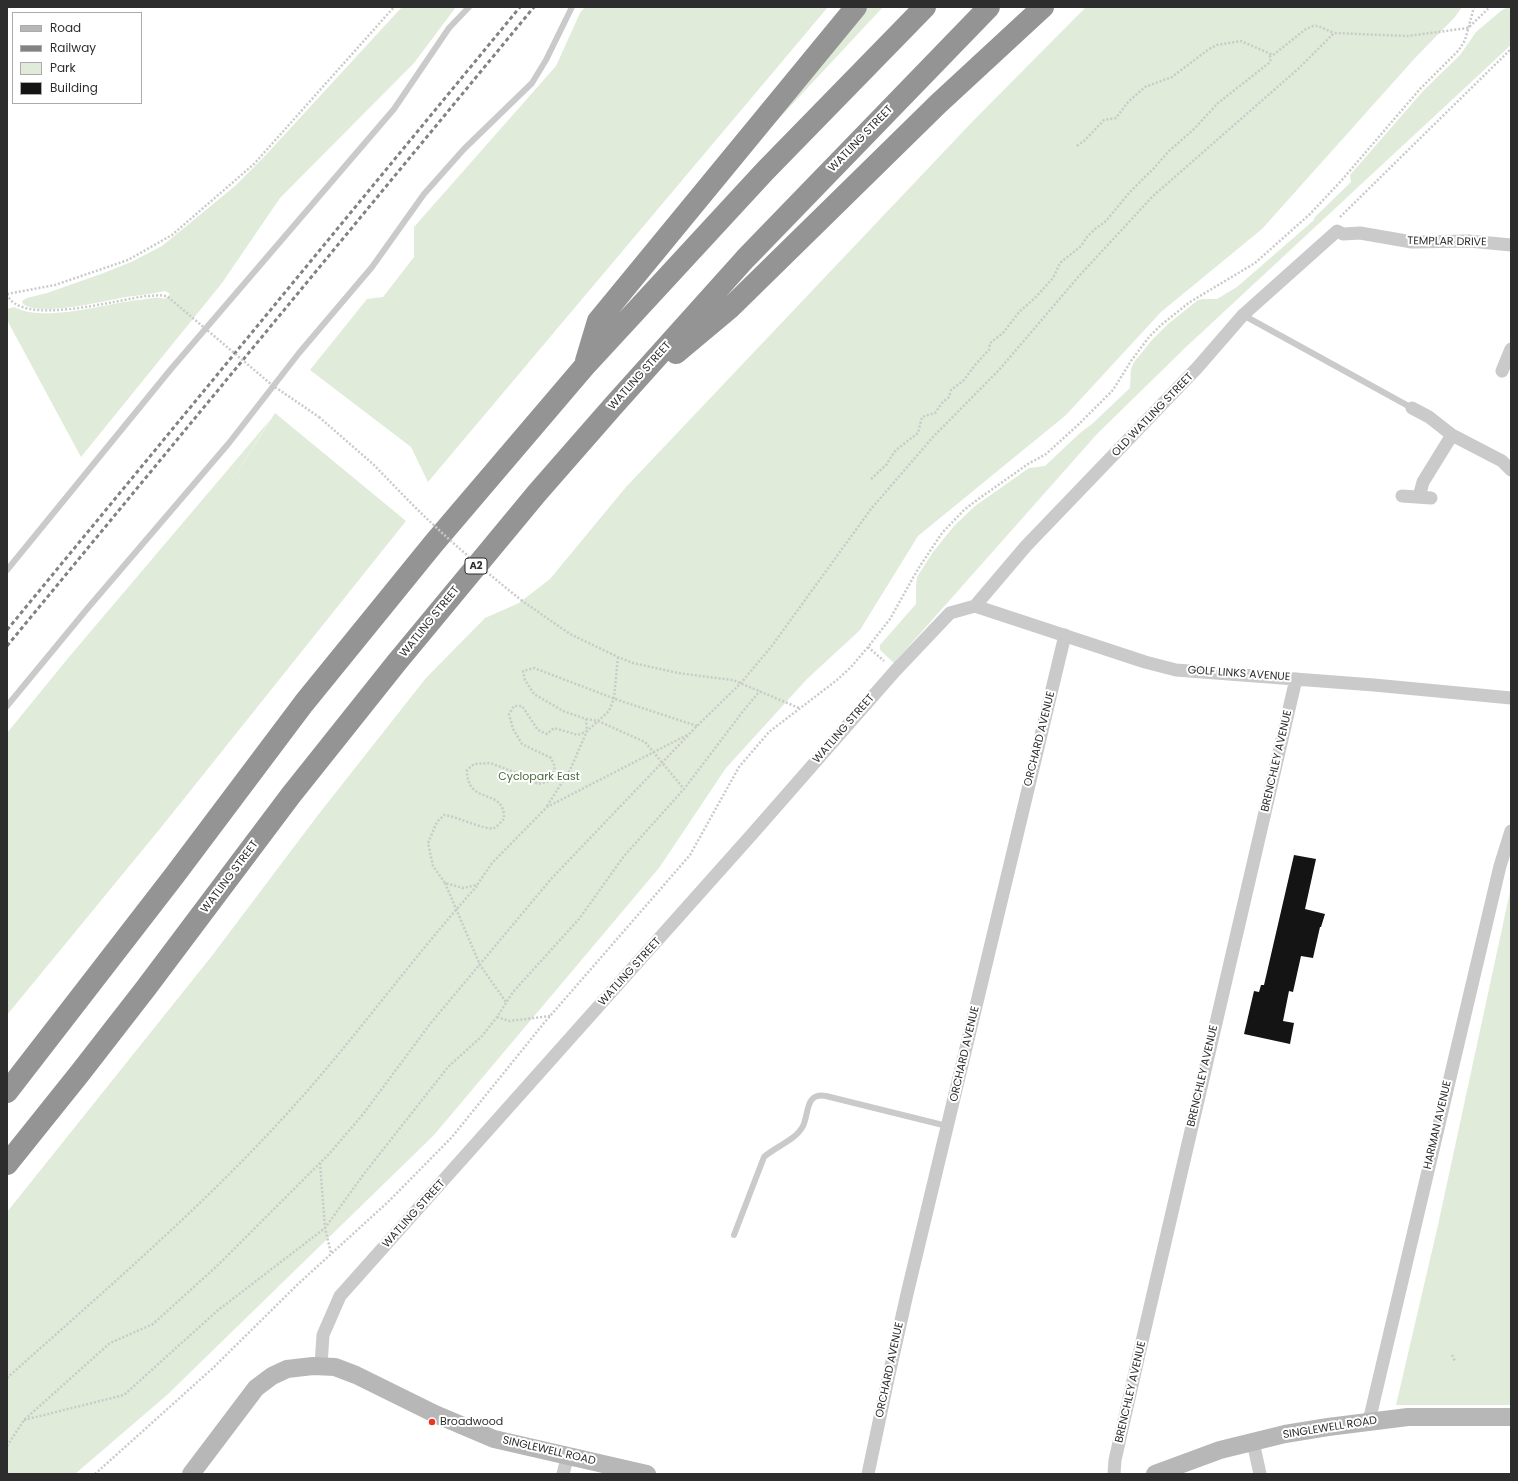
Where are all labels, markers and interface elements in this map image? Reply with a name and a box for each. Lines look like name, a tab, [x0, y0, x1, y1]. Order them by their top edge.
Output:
legend	[12, 12, 142, 104]
text: Road	[50, 19, 81, 36]
text: Railway	[50, 39, 96, 56]
text: Park	[50, 59, 76, 76]
text: Building	[50, 79, 98, 96]
street label: WATLING STREET	[826, 103, 896, 175]
street label: TEMPLAR DRIVE	[1407, 235, 1487, 249]
street label: WATLING STREET	[606, 339, 674, 413]
street label: OLD WATLING STREET	[1110, 370, 1196, 460]
road number: A2	[465, 558, 487, 574]
street label: WATLING STREET	[397, 584, 463, 660]
street label: GOLF LINKS AVENUE	[1187, 664, 1291, 684]
street label: ORCHARD AVENUE	[1022, 690, 1058, 788]
street label: WATLING STREET	[810, 692, 878, 766]
street label: BRENCHLEY AVENUE	[1259, 709, 1295, 813]
park label: Cyclopark East	[498, 770, 580, 784]
street label: WATLING STREET	[199, 838, 261, 916]
street label: WATLING STREET	[596, 935, 664, 1009]
street label: ORCHARD AVENUE	[948, 1005, 982, 1103]
street label: BRENCHLEY AVENUE	[1185, 1024, 1221, 1128]
street label: HARMAN AVENUE	[1421, 1079, 1455, 1171]
street label: WATLING STREET	[380, 1177, 448, 1251]
street label: ORCHARD AVENUE	[873, 1321, 907, 1419]
street label: BRENCHLEY AVENUE	[1113, 1340, 1149, 1444]
street label: SINGLEWELL ROAD	[1282, 1414, 1378, 1442]
place label: Broadwood	[440, 1415, 503, 1429]
marker: Broadwood	[427, 1417, 437, 1427]
street label: SINGLEWELL ROAD	[501, 1434, 597, 1468]

